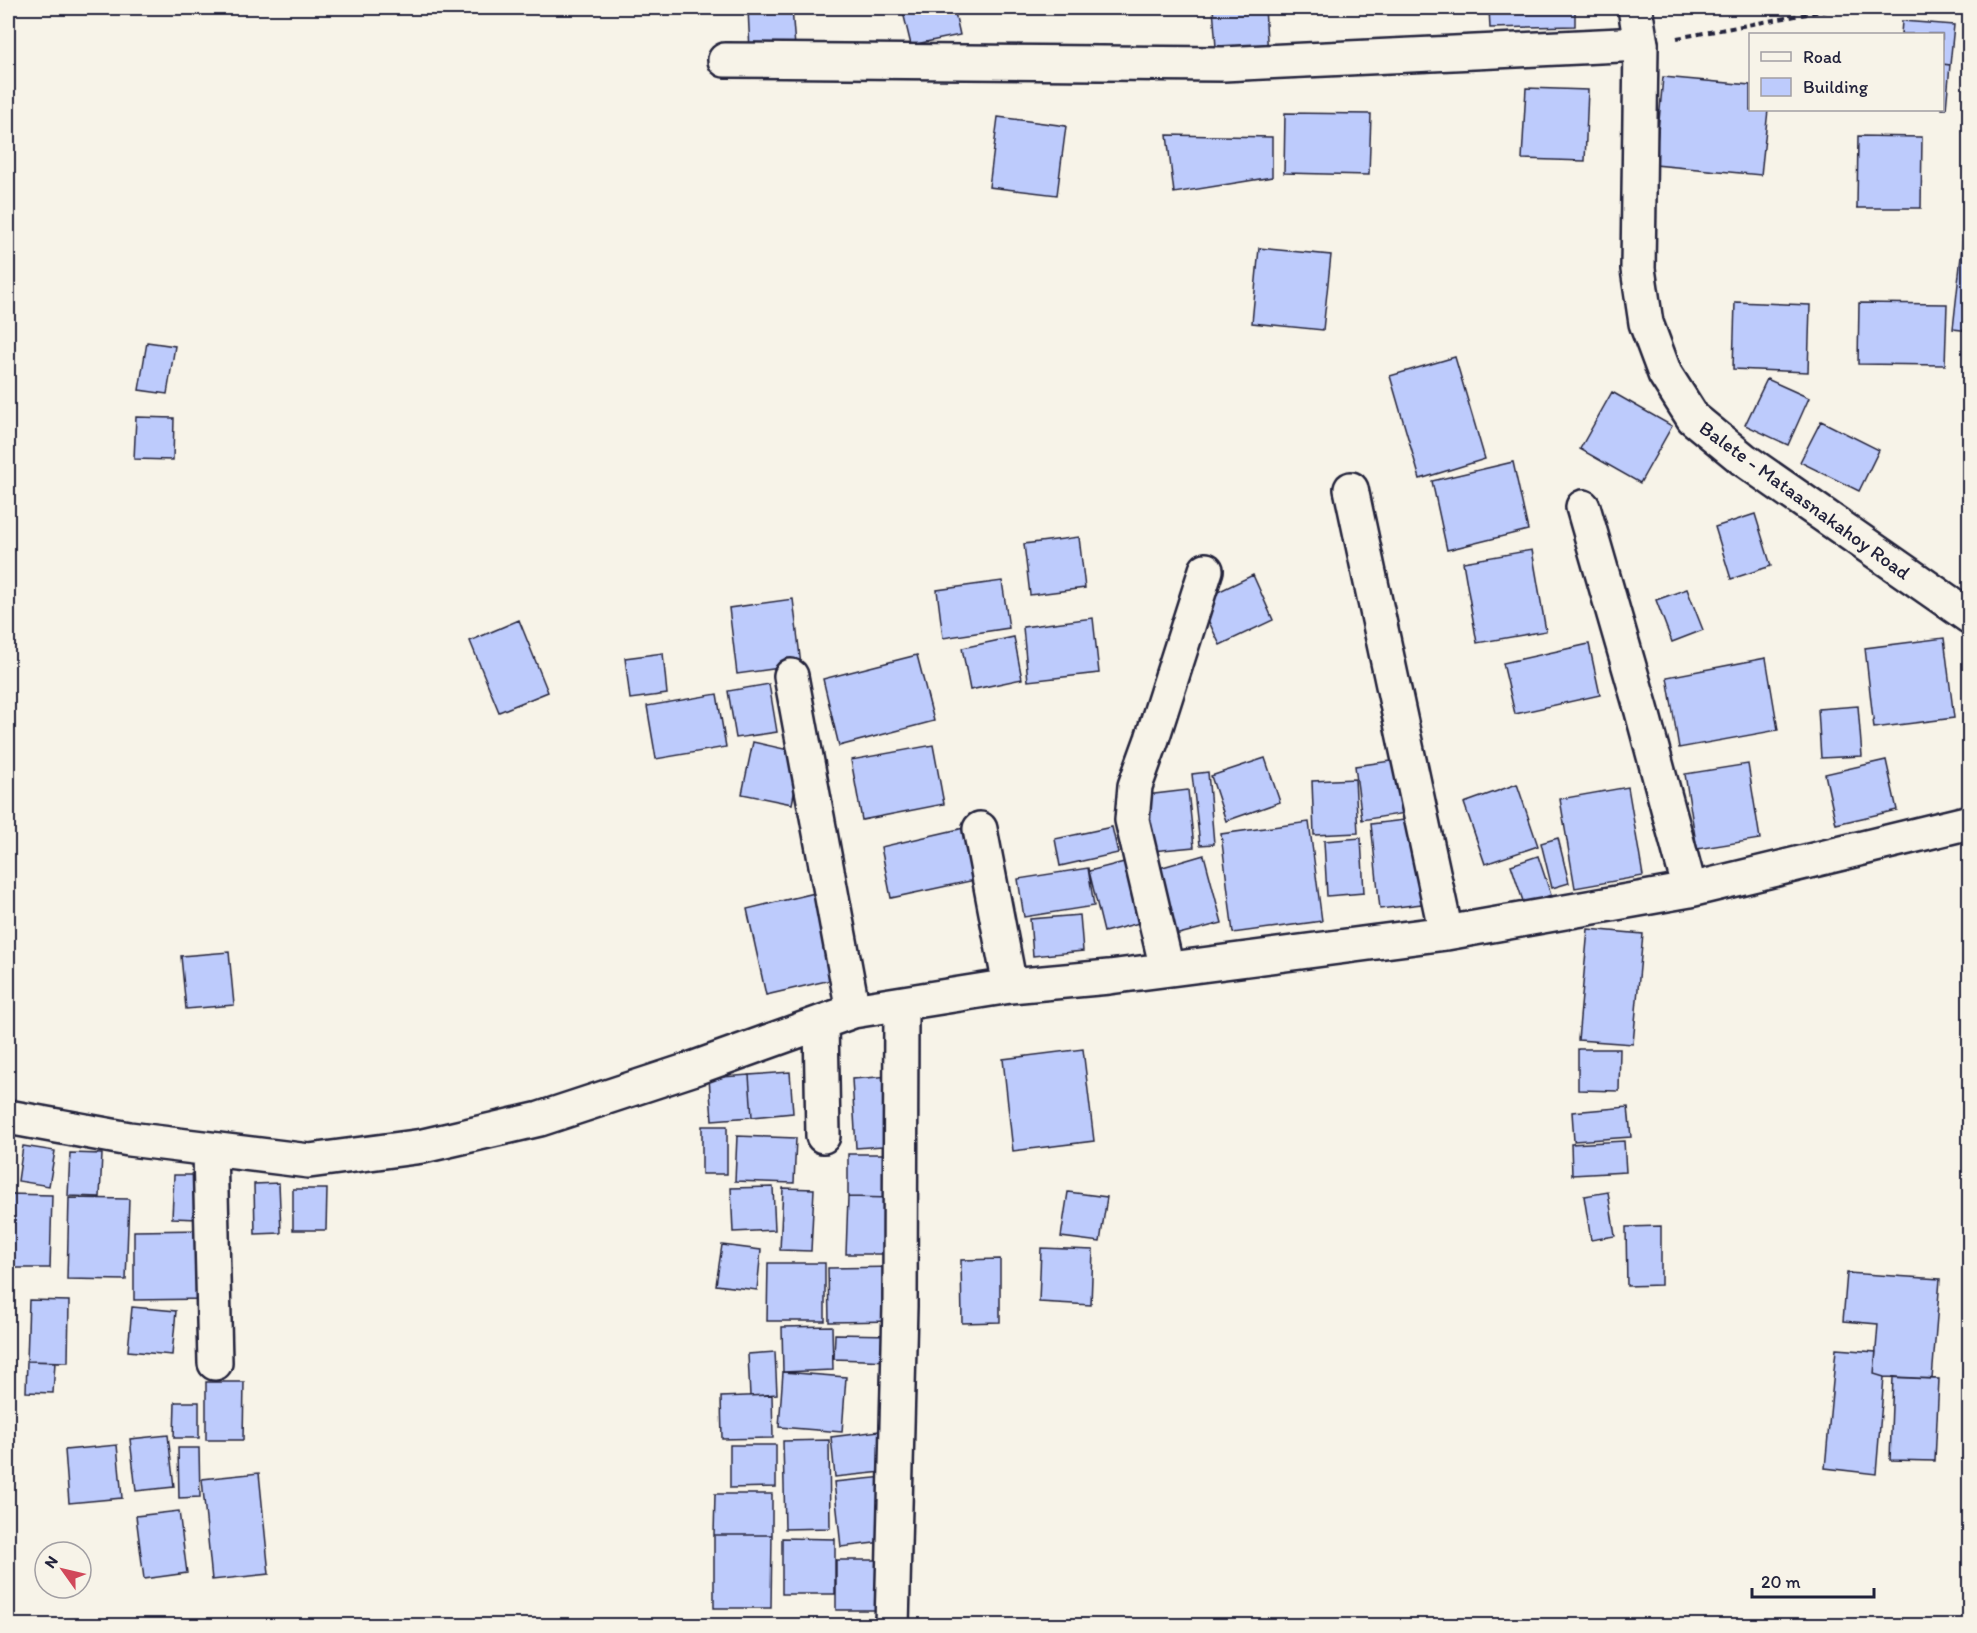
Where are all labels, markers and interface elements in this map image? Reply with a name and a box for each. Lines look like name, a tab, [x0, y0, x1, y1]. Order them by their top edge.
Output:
legend	[1749, 33, 1944, 111]
text: Road	[1803, 46, 1842, 68]
text: Building	[1803, 76, 1869, 98]
street label: Balete - Mataasnakahoy Road	[1695, 415, 1915, 585]
north arrow	[33, 1540, 93, 1600]
text: N	[40, 1552, 62, 1572]
scale bar	[1752, 1561, 1874, 1599]
text: 20 m	[1761, 1571, 1801, 1593]

